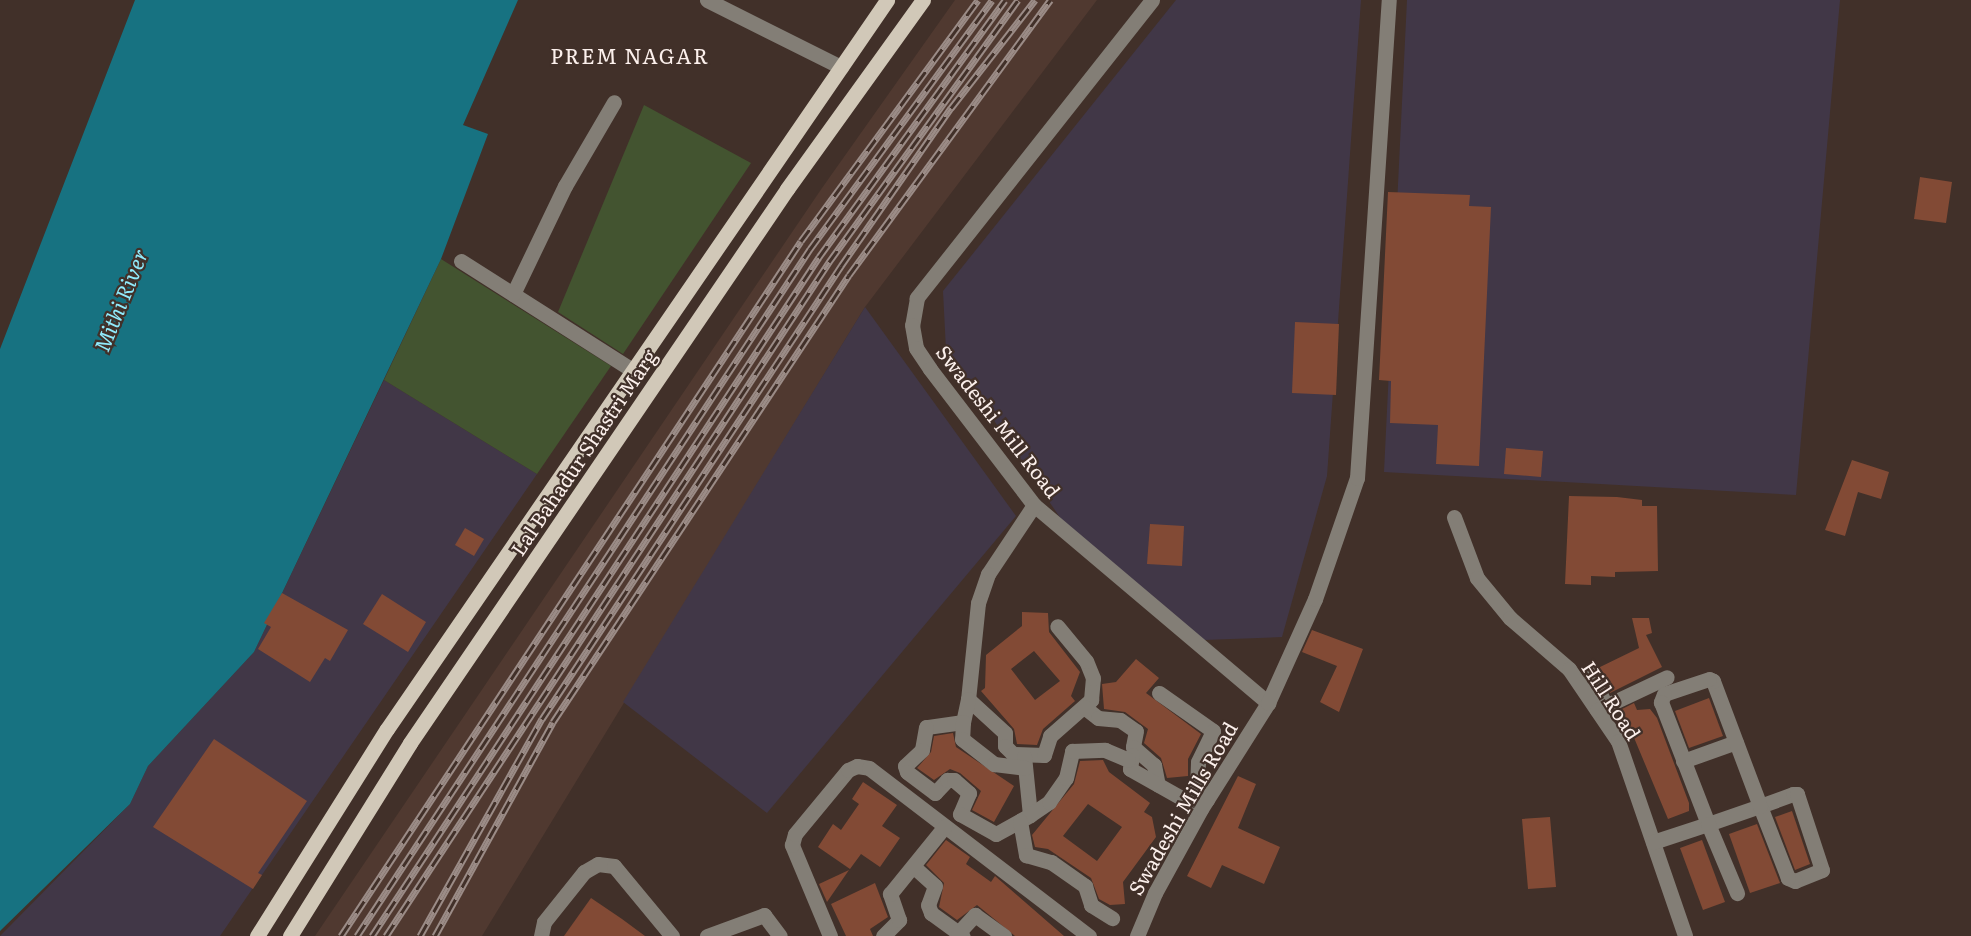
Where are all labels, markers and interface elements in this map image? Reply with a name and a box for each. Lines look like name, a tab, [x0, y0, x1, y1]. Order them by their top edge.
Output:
district label: PREM NAGAR	[550, 42, 710, 68]
water label: Mithi River	[88, 245, 152, 355]
street label: Swadeshi Mill Road	[932, 340, 1066, 502]
street label: Lal Bahadur Shastri Marg	[505, 344, 661, 560]
street label: Hill Road	[1578, 656, 1646, 744]
street label: Swadeshi Mills Road	[1123, 717, 1241, 899]

